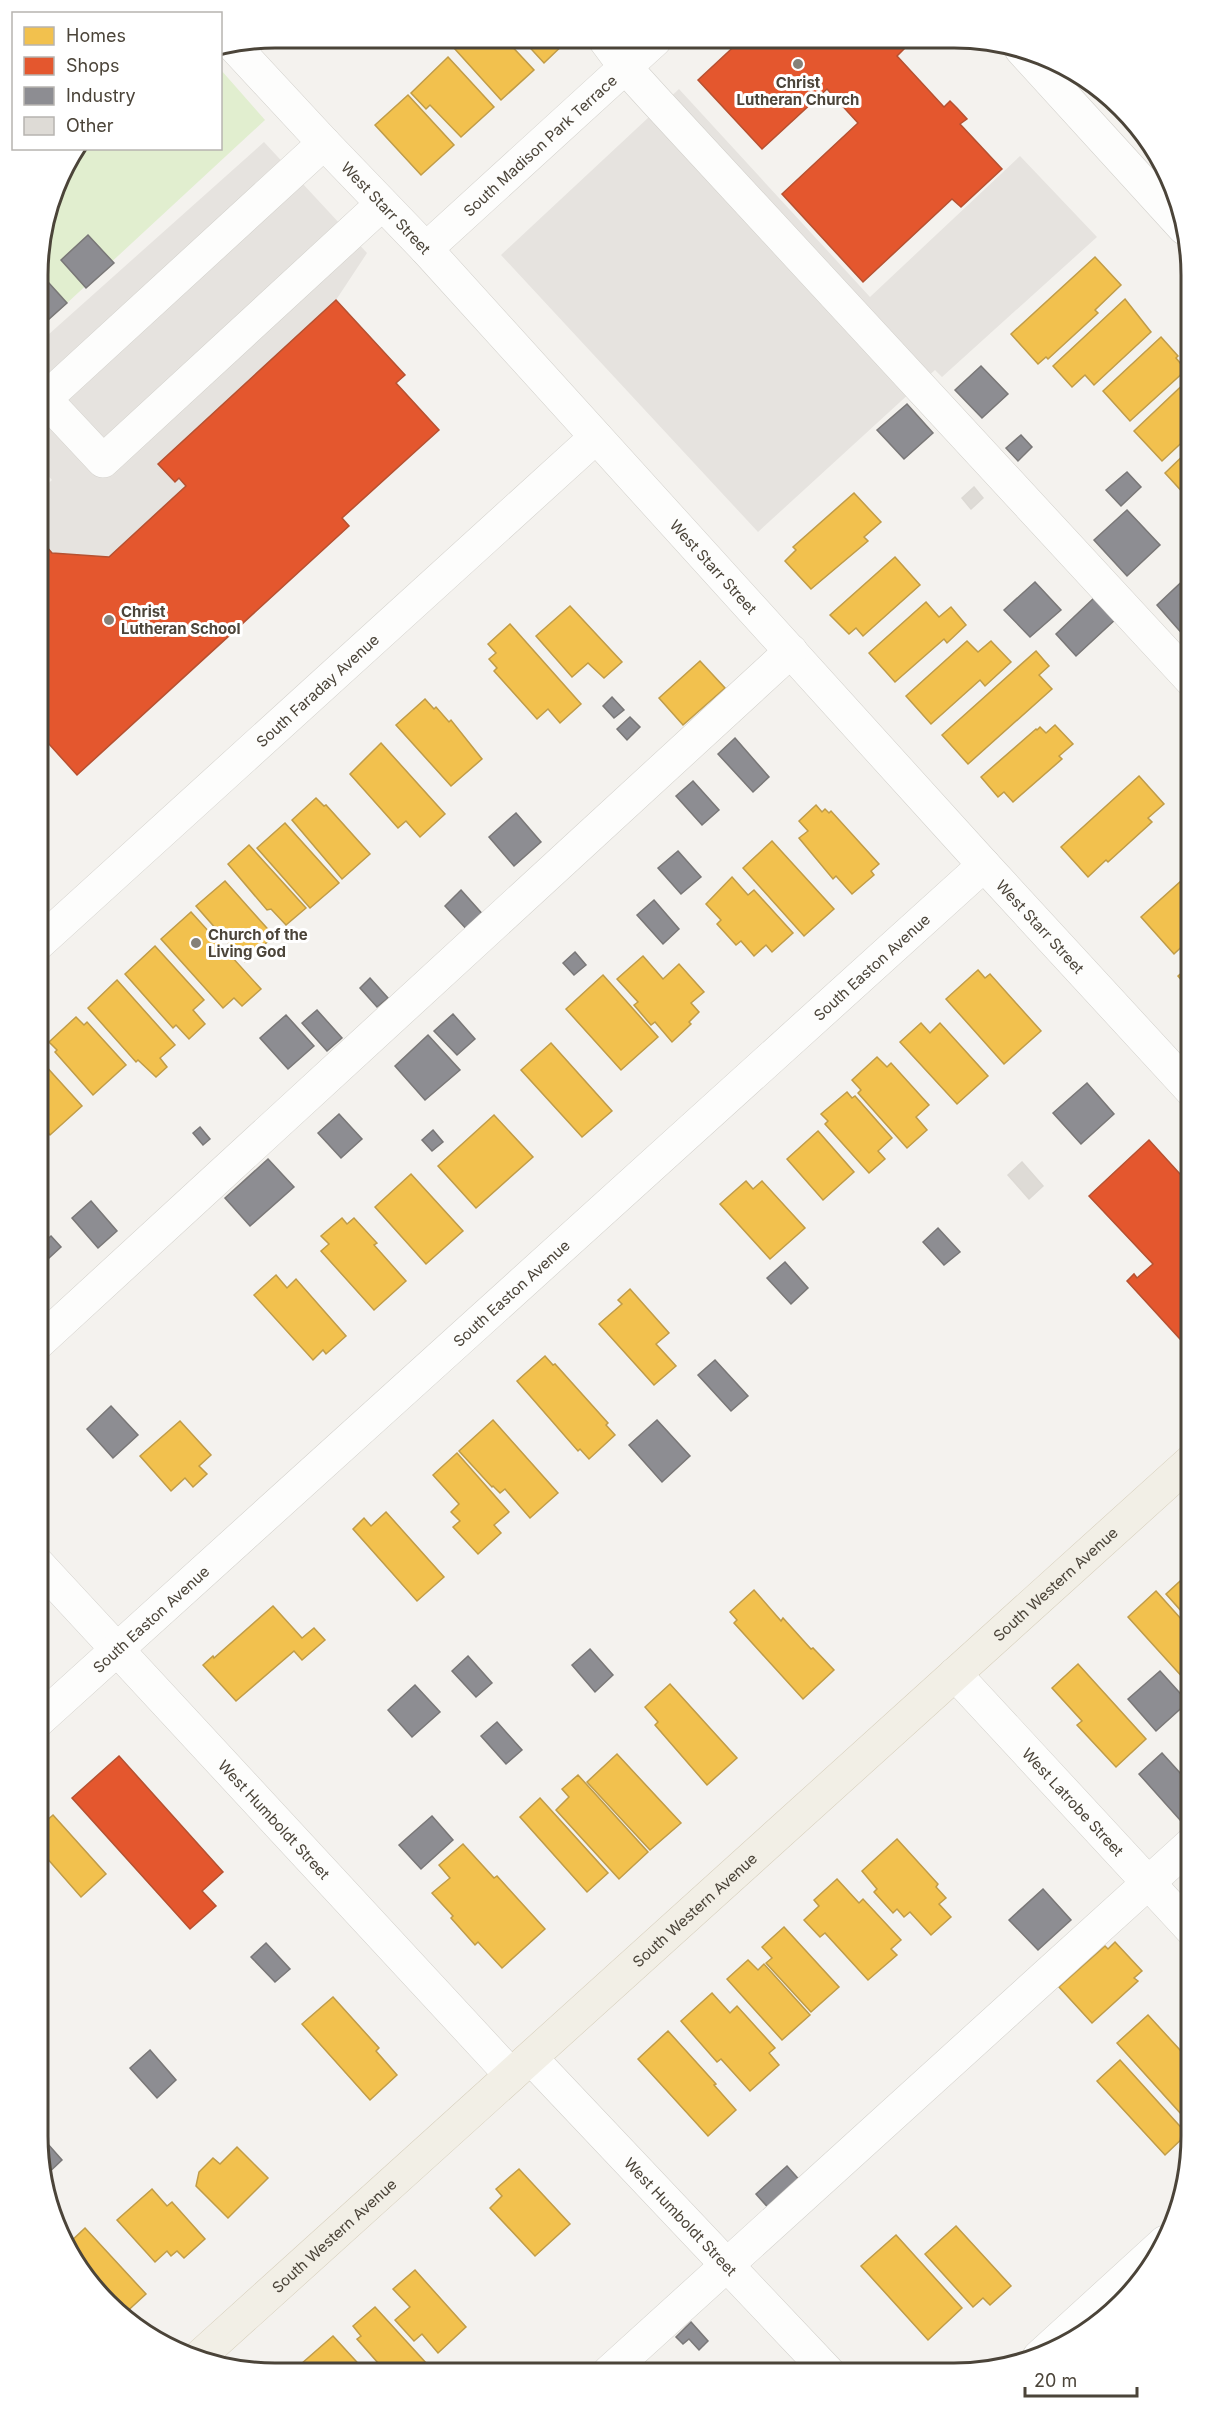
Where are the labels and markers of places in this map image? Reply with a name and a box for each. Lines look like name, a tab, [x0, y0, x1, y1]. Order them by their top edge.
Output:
marker: Christ Lutheran Church	[791, 57, 805, 71]
place label: Christ Lutheran Church	[737, 73, 859, 109]
place label: Christ Lutheran School	[121, 602, 241, 638]
marker: Christ Lutheran School	[102, 613, 116, 627]
place label: Church of the Living God	[208, 925, 308, 961]
marker: Church of the Living God	[189, 936, 203, 950]

